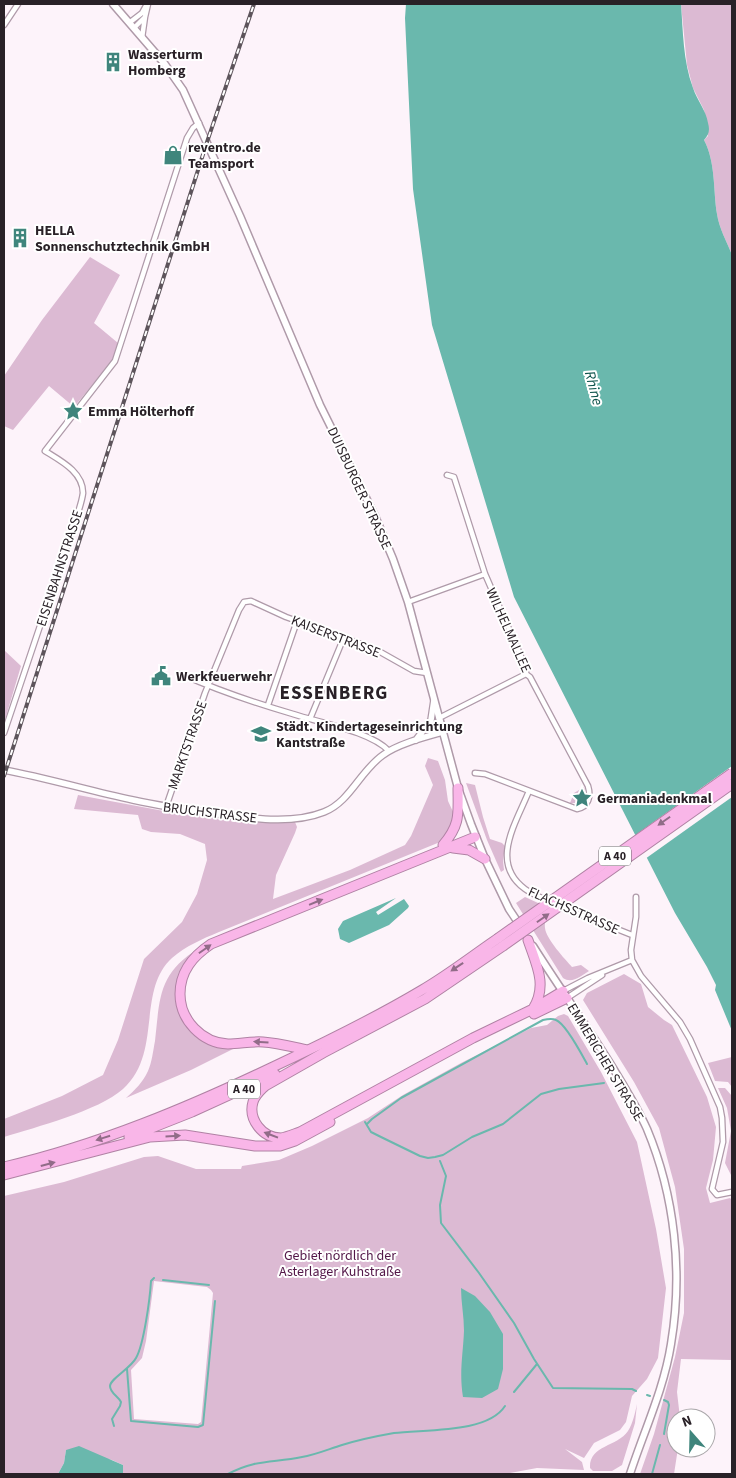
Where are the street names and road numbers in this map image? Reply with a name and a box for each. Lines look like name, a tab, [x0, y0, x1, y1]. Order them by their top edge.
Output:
street label: DUISBURGER STRASSE	[322, 424, 396, 553]
street label: EISENBAHNSTRASSE	[32, 508, 88, 629]
street label: WILHELMALLEE	[480, 585, 536, 676]
street label: KAISERSTRASSE	[288, 611, 383, 663]
street label: MARKTSTRASSE	[163, 698, 213, 793]
street label: BRUCHSTRASSE	[162, 797, 258, 829]
road number: A 40	[599, 846, 631, 866]
street label: FLACHSSTRASSE	[525, 882, 622, 940]
street label: EMMERICHER STRASSE	[562, 1000, 648, 1125]
road number: A 40	[228, 1080, 260, 1098]

